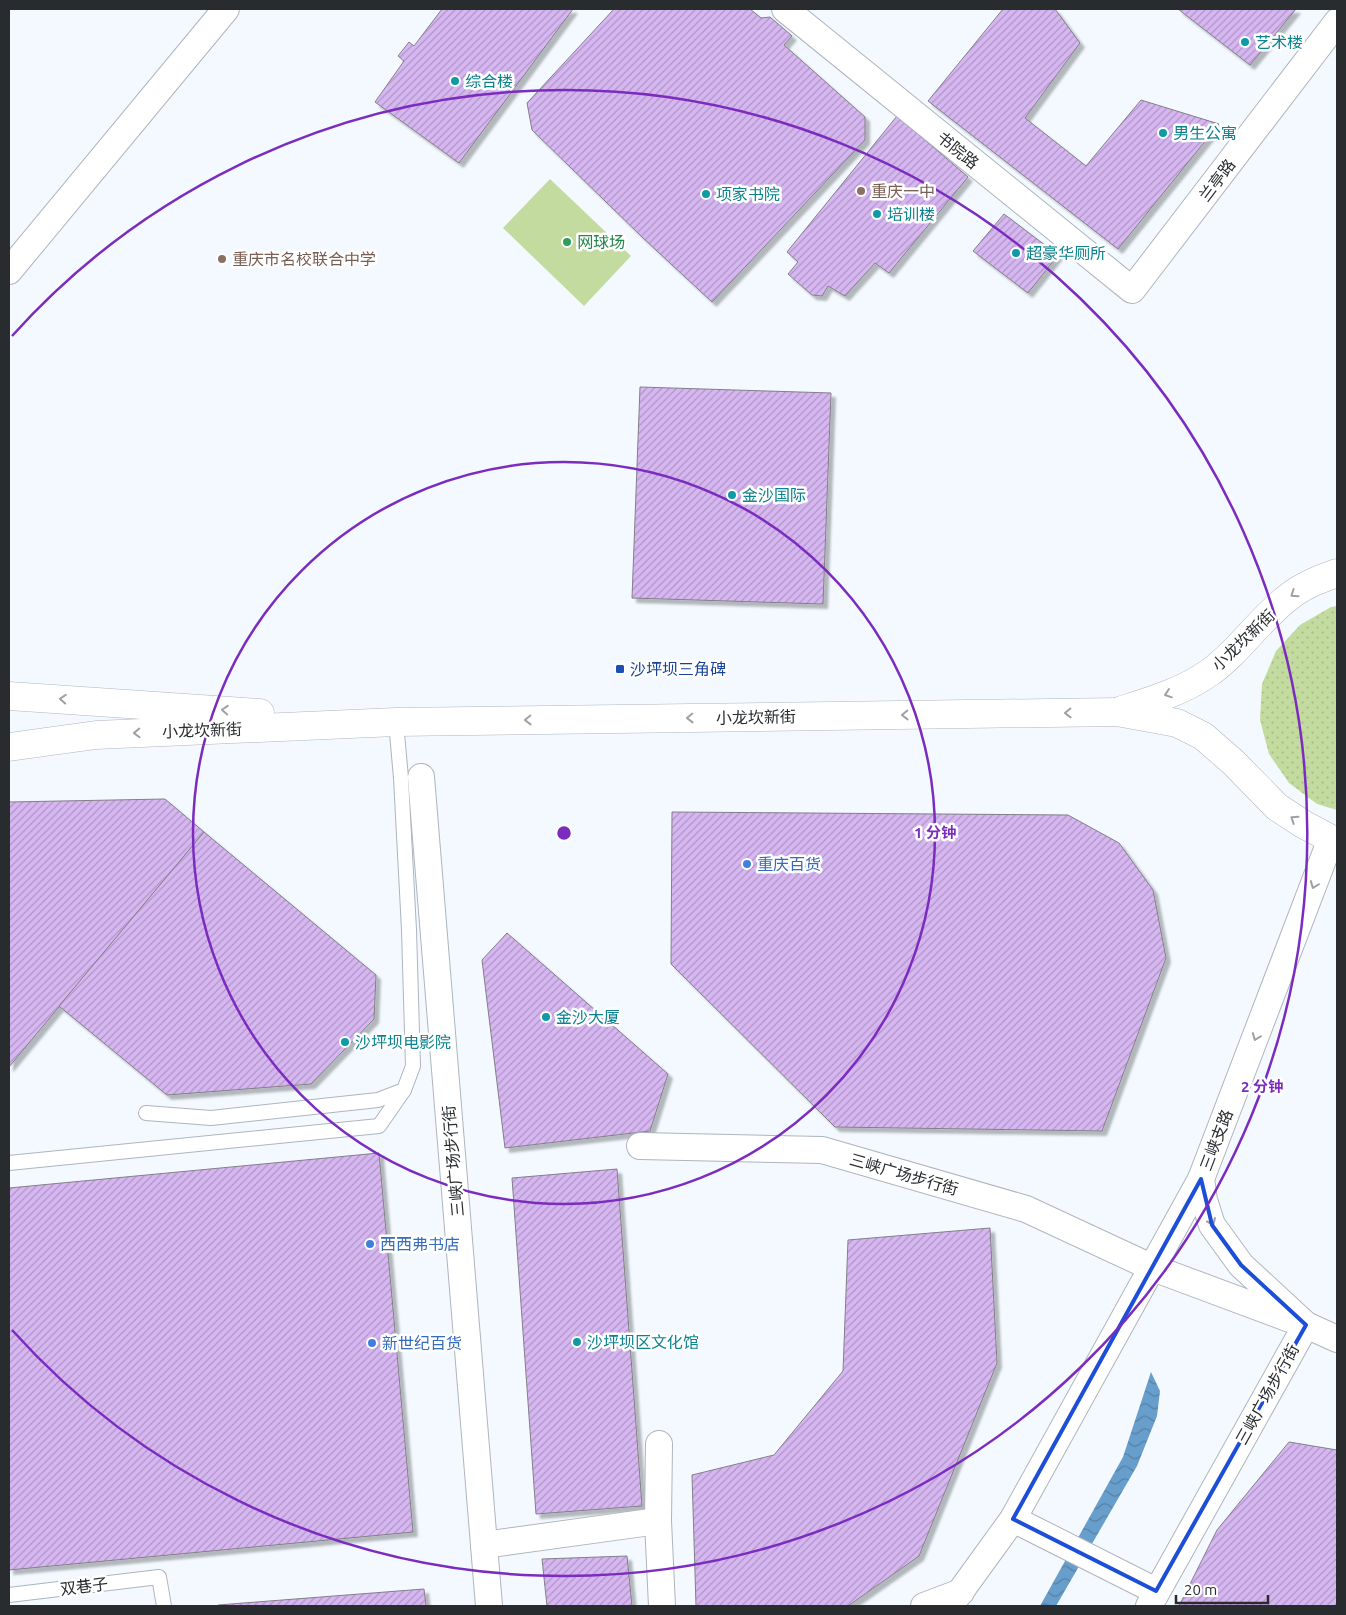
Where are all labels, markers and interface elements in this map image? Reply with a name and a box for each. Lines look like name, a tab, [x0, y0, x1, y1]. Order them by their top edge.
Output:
place label: 艺术楼	[1255, 33, 1303, 51]
marker: 艺术楼	[1239, 36, 1251, 48]
place label: 综合楼	[465, 72, 513, 90]
marker: 综合楼	[449, 75, 461, 87]
place label: 男生公寓	[1173, 124, 1237, 142]
marker: 男生公寓	[1157, 127, 1169, 139]
street label: 书院路	[934, 128, 982, 172]
street label: 兰亭路	[1195, 155, 1239, 205]
place label: 重庆一中	[871, 182, 935, 200]
place label: 项家书院	[716, 185, 780, 203]
marker: 重庆一中	[855, 185, 867, 197]
marker: 项家书院	[700, 188, 712, 200]
place label: 培训楼	[887, 205, 935, 223]
marker: 培训楼	[871, 208, 883, 220]
place label: 网球场	[577, 233, 625, 251]
marker: 网球场	[561, 236, 573, 248]
place label: 超豪华厕所	[1026, 244, 1106, 262]
marker: 超豪华厕所	[1010, 247, 1022, 259]
place label: 重庆市名校联合中学	[232, 250, 376, 268]
marker: 重庆市名校联合中学	[216, 253, 228, 265]
place label: 金沙国际	[742, 486, 806, 504]
marker: 金沙国际	[726, 489, 738, 501]
one-way arrow	[1290, 588, 1300, 597]
street label: 小龙坎新街	[1208, 606, 1278, 674]
place label: 沙坪坝三角碑	[630, 660, 726, 678]
marker: 沙坪坝三角碑	[614, 663, 626, 675]
one-way arrow	[1164, 688, 1173, 698]
one-way arrow	[59, 694, 67, 705]
one-way arrow	[221, 705, 229, 716]
street label: 小龙坎新街	[716, 707, 796, 727]
one-way arrow	[1064, 708, 1072, 718]
one-way arrow	[901, 710, 909, 720]
one-way arrow	[686, 713, 694, 723]
one-way arrow	[524, 715, 532, 725]
street label: 小龙坎新街	[162, 720, 242, 740]
one-way arrow	[133, 728, 141, 738]
one-way arrow	[1290, 816, 1300, 825]
centre of rings	[555, 824, 573, 842]
text: 1 分钟	[914, 824, 956, 841]
place label: 重庆百货	[757, 855, 821, 873]
marker: 重庆百货	[741, 858, 753, 870]
one-way arrow	[1310, 880, 1320, 889]
place label: 金沙大厦	[556, 1008, 620, 1026]
marker: 金沙大厦	[540, 1011, 552, 1023]
one-way arrow	[1252, 1032, 1262, 1041]
place label: 沙坪坝电影院	[355, 1033, 451, 1051]
marker: 沙坪坝电影院	[339, 1036, 351, 1048]
text: 2 分钟	[1241, 1078, 1283, 1095]
street label: 三峡广场步行街	[439, 1104, 467, 1218]
street label: 三峡支路	[1196, 1107, 1236, 1173]
street label: 三峡广场步行街	[848, 1150, 960, 1198]
one-way arrow	[1206, 1217, 1217, 1226]
place label: 西西弗书店	[380, 1235, 460, 1253]
marker: 西西弗书店	[364, 1238, 376, 1250]
place label: 沙坪坝区文化馆	[587, 1333, 699, 1351]
place label: 新世纪百货	[382, 1334, 462, 1352]
marker: 沙坪坝区文化馆	[571, 1336, 583, 1348]
marker: 新世纪百货	[366, 1337, 378, 1349]
street label: 三峡广场步行街	[1232, 1341, 1302, 1447]
scale bar	[1176, 1572, 1268, 1604]
street label: 双巷子	[59, 1574, 109, 1598]
text: 20 m	[1184, 1581, 1217, 1598]

